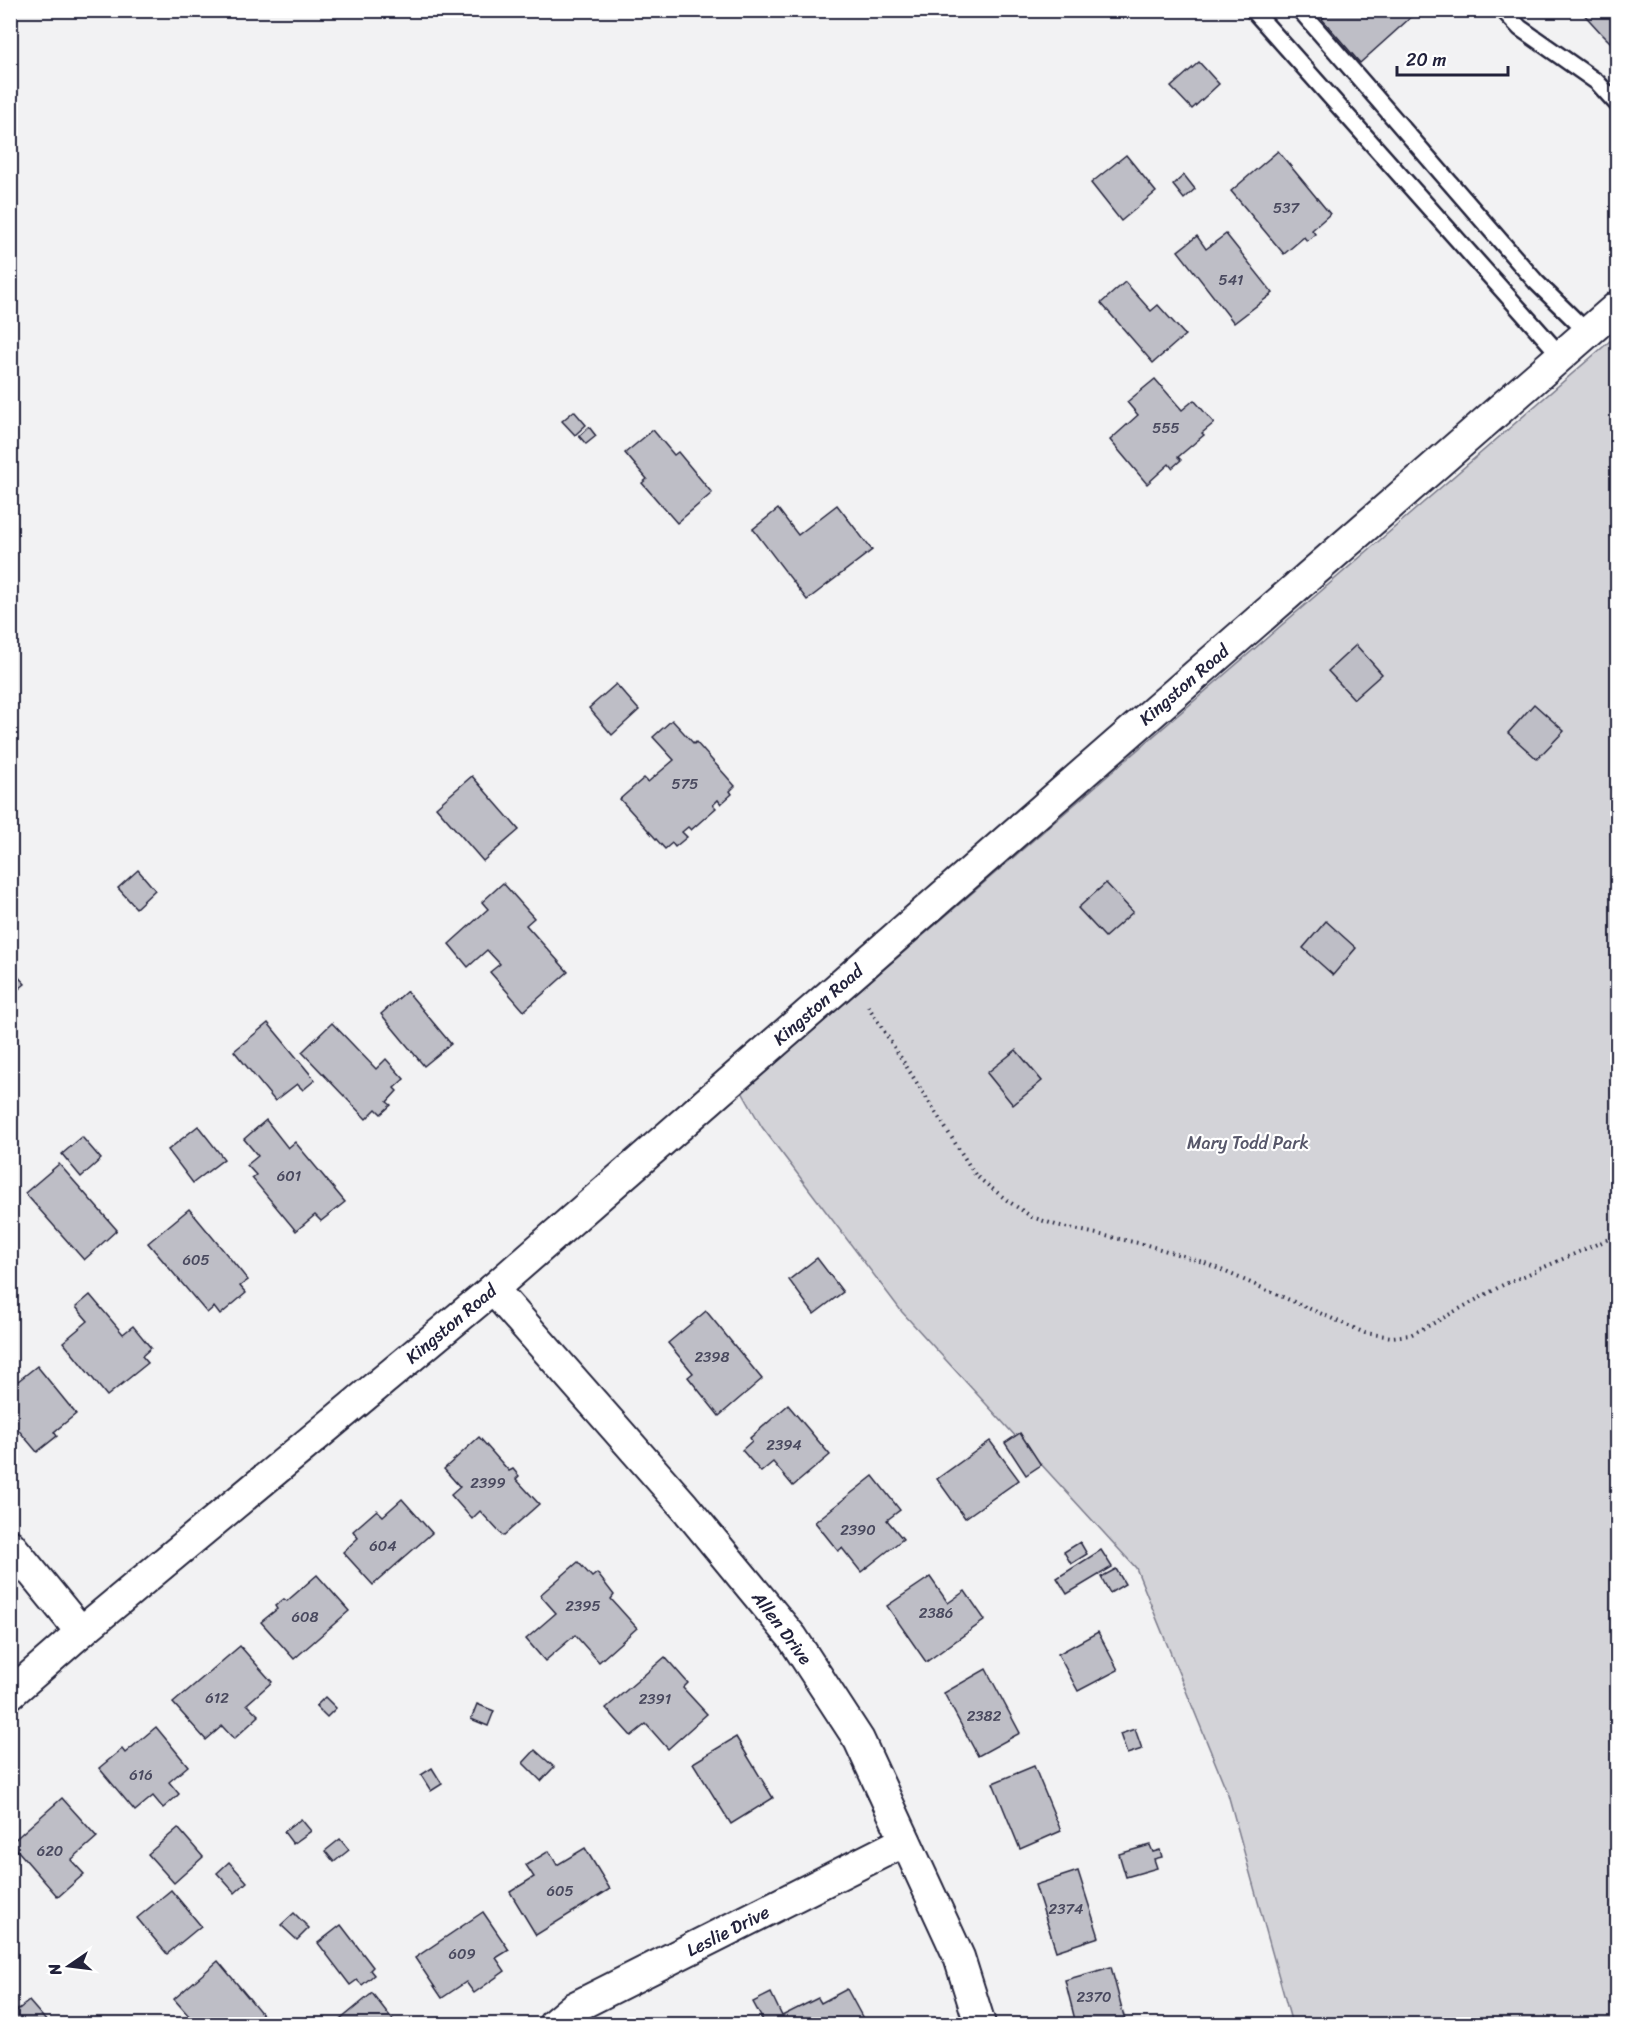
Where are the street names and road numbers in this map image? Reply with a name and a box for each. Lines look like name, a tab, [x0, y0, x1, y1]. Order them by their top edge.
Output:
street label: Kingston Road	[1131, 635, 1238, 734]
street label: Kingston Road	[765, 955, 872, 1054]
street label: Kingston Road	[398, 1275, 505, 1372]
street label: Allen Drive	[743, 1583, 821, 1672]
street label: Leslie Drive	[681, 1896, 775, 1966]

